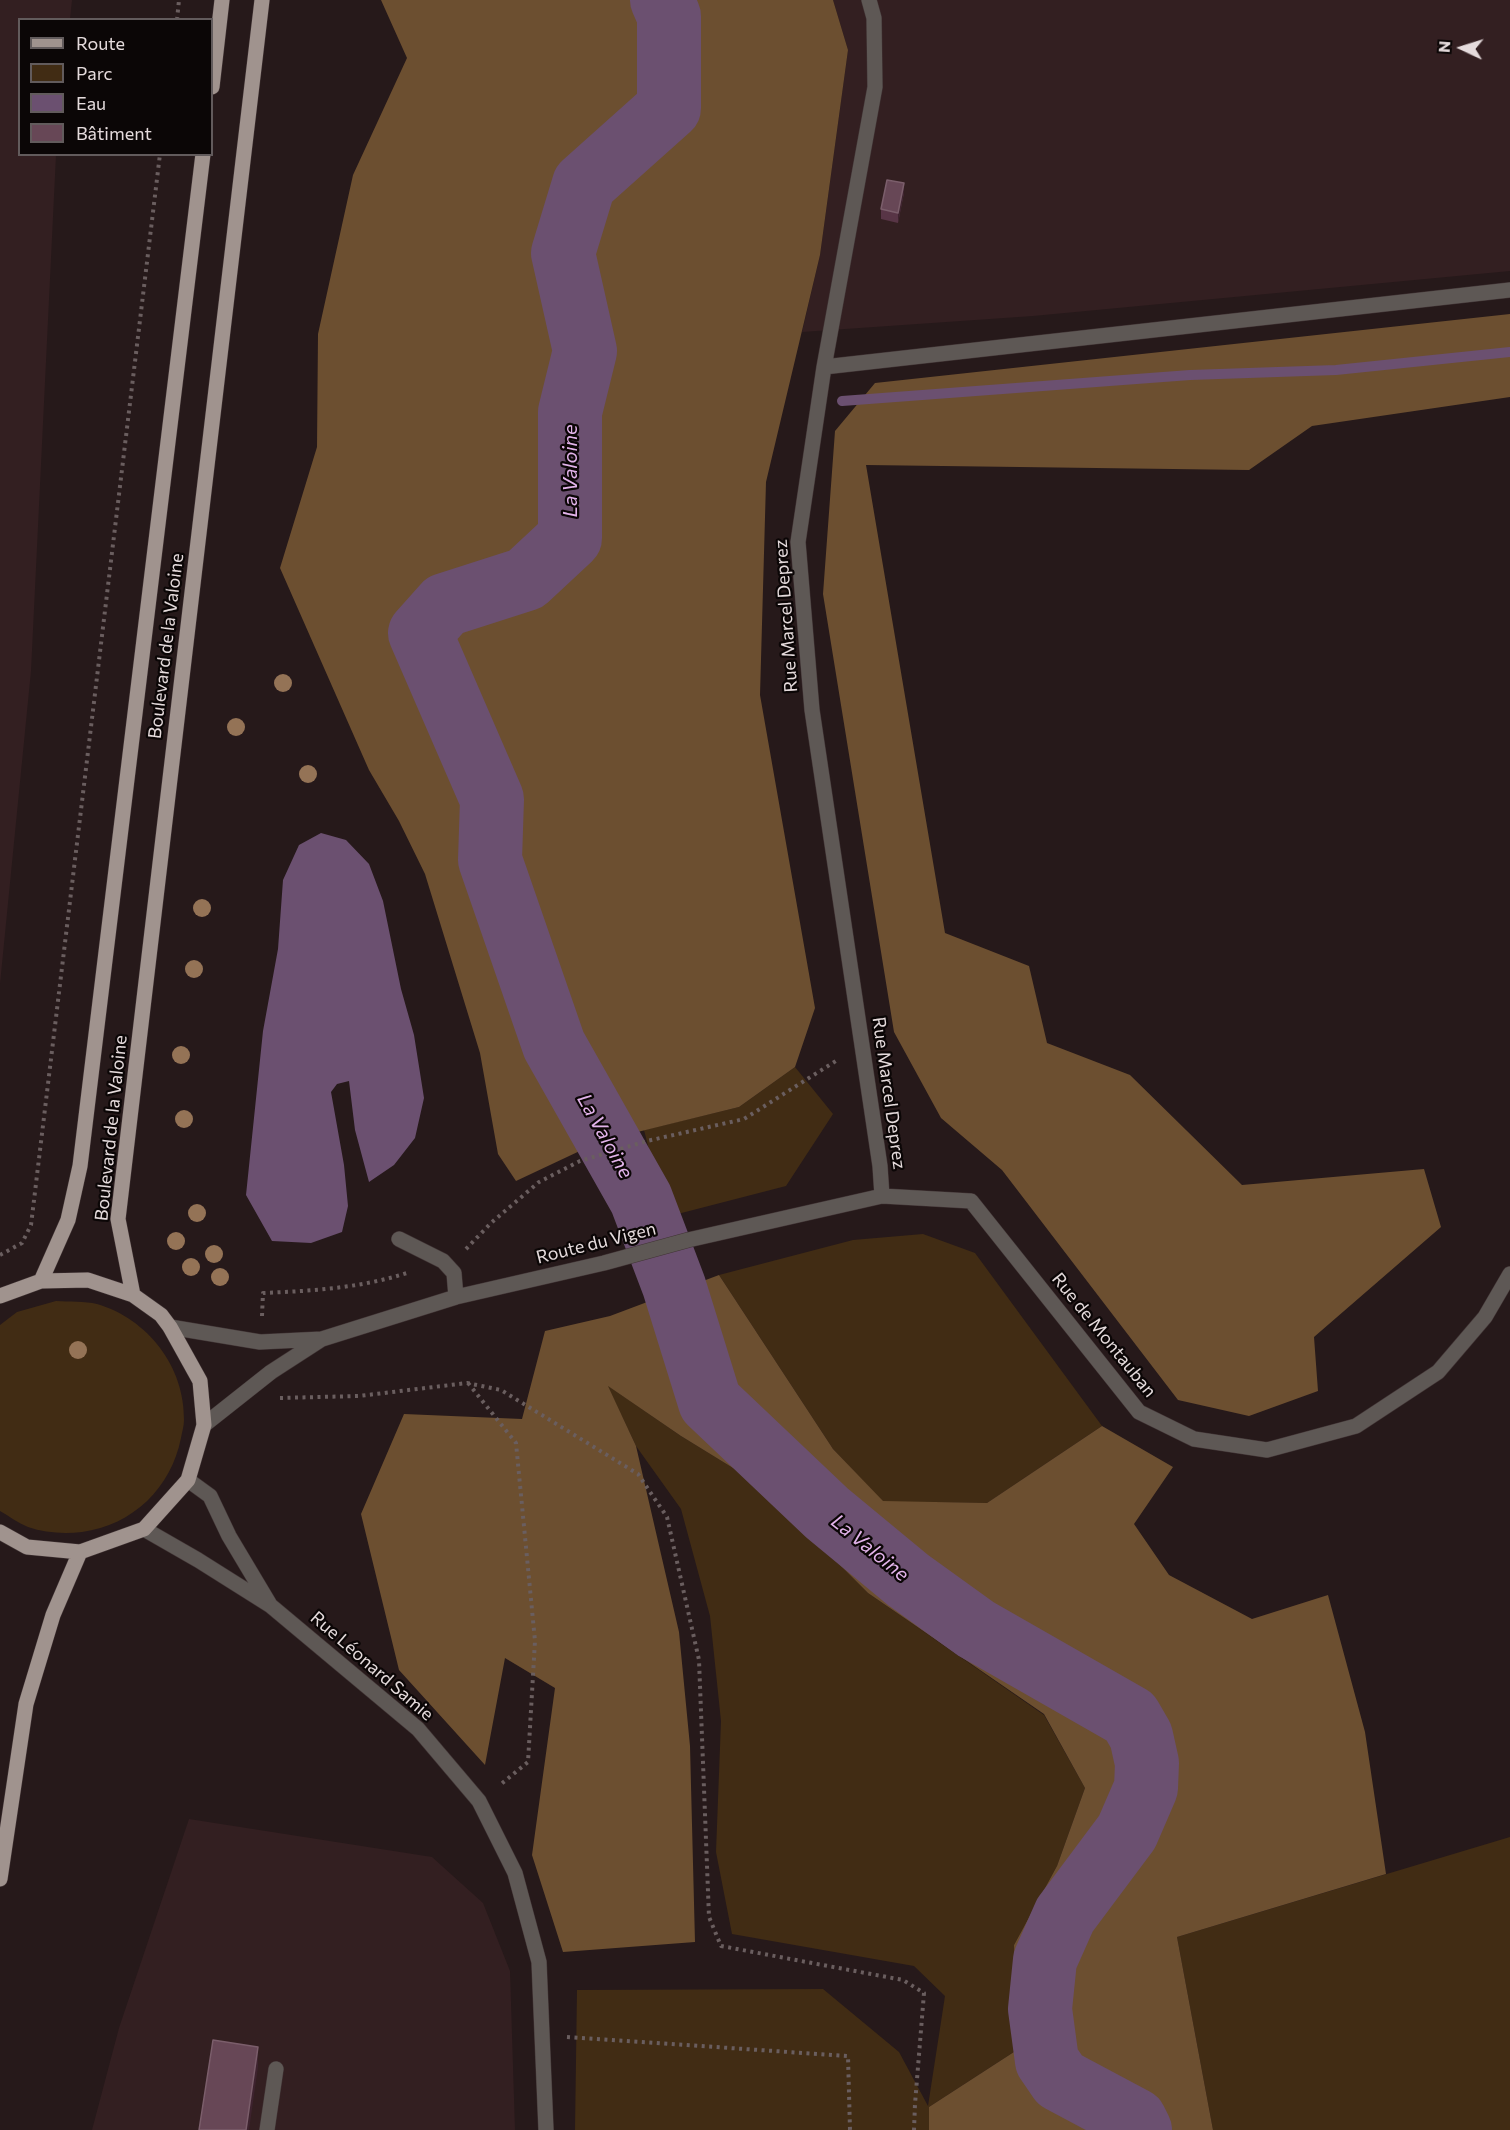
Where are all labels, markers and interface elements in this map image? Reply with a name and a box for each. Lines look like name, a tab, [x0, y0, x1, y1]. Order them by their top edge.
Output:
legend	[18, 18, 213, 156]
north arrow	[1432, 18, 1492, 78]
text: Route	[76, 32, 125, 54]
text: N	[1434, 40, 1453, 53]
text: Parc	[76, 62, 113, 84]
text: Eau	[76, 92, 106, 114]
text: Bâtiment	[76, 122, 152, 144]
water label: La Valoine	[558, 424, 582, 518]
street label: Rue Marcel Deprez	[770, 539, 802, 693]
street label: Boulevard de la Valoine	[144, 552, 188, 740]
street label: Rue Marcel Deprez	[868, 1016, 910, 1170]
street label: Boulevard de la Valoine	[90, 1034, 132, 1222]
water label: La Valoine	[572, 1089, 638, 1183]
street label: Route du Vigen	[534, 1218, 658, 1268]
street label: Rue de Montauban	[1047, 1268, 1161, 1402]
water label: La Valoine	[826, 1509, 914, 1587]
street label: Rue Léonard Samie	[306, 1607, 438, 1725]

